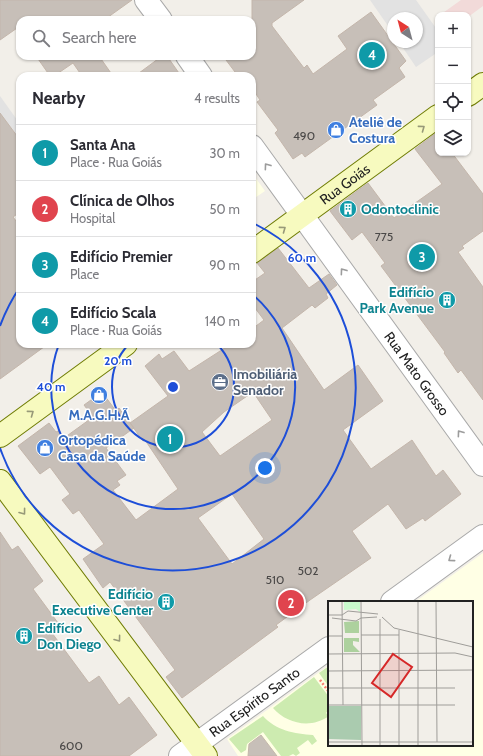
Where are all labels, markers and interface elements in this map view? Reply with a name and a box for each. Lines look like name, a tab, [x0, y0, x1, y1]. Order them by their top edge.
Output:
north arrow	[387, 12, 423, 48]
map controls	[435, 12, 471, 156]
button: +	[435, 12, 471, 48]
search box	[16, 16, 256, 60]
icon: search	[30, 27, 52, 49]
text: Search here	[62, 29, 137, 47]
pin: 4	[359, 40, 385, 70]
button: −	[435, 48, 471, 84]
button: locate	[435, 84, 471, 120]
text: Nearby	[32, 88, 85, 108]
text: 4 results	[194, 90, 240, 106]
place label: Ateliê de Costura	[349, 113, 402, 147]
shop icon: Ateliê de Costura	[326, 120, 346, 140]
button: layers	[435, 120, 471, 156]
one-way arrow	[418, 126, 425, 133]
house number: 490	[293, 128, 315, 143]
text: Santa Ana	[70, 136, 136, 154]
text: 1	[43, 145, 47, 161]
text: 30 m	[210, 145, 240, 161]
text: Place · Rua Goiás	[70, 154, 162, 170]
street label: Rua Goiás	[316, 160, 374, 209]
one-way arrow	[264, 163, 272, 170]
text: Clínica de Olhos	[70, 192, 174, 210]
building icon: Odontoclinic	[338, 199, 358, 219]
place label: Odontoclinic	[361, 200, 439, 218]
text: 2	[42, 201, 48, 217]
text: 50 m	[210, 201, 240, 217]
text: Hospital	[70, 210, 115, 226]
one-way arrow	[279, 227, 286, 234]
house number: 775	[375, 229, 393, 244]
pin: 3	[409, 242, 435, 272]
text: Edifício Premier	[70, 248, 172, 266]
text: 60 m	[288, 250, 316, 265]
text: 3	[41, 257, 49, 273]
text: 90 m	[209, 257, 240, 273]
text: Place	[70, 266, 99, 282]
one-way arrow	[341, 269, 348, 276]
place label: Edifício Park Avenue	[359, 283, 434, 317]
building icon: Edifício Park Avenue	[437, 290, 457, 310]
text: Edifício Scala	[70, 304, 156, 322]
text: 4	[41, 313, 49, 329]
text: 140 m	[205, 313, 240, 329]
text: Place · Rua Goiás	[70, 322, 162, 338]
street label: Rua Mato Grosso	[380, 328, 453, 419]
text: 20 m	[104, 353, 132, 368]
place label: Imobiliária Senador	[233, 365, 297, 399]
office icon: Imobiliária Senador	[210, 372, 230, 392]
text: 40 m	[36, 379, 66, 394]
centre of rings	[166, 380, 180, 394]
shop icon: M.A.G.H.Ã	[89, 385, 109, 405]
place label: M.A.G.H.Ã	[68, 406, 130, 424]
one-way arrow	[27, 411, 34, 418]
pin: 1	[157, 424, 183, 454]
place label: Ortopédica Casa da Saúde	[58, 431, 146, 465]
one-way arrow	[458, 431, 465, 438]
shop icon: Ortopédica Casa da Saúde	[35, 438, 55, 458]
your location	[255, 458, 275, 478]
one-way arrow	[19, 508, 26, 515]
one-way arrow	[449, 554, 456, 561]
house number: 502	[297, 563, 319, 578]
house number: 510	[266, 572, 284, 587]
place label: Edifício Executive Center	[52, 585, 153, 619]
pin: 2	[278, 588, 304, 618]
building icon: Edifício Executive Center	[156, 592, 176, 612]
inset map	[328, 601, 473, 746]
place label: Edifício Don Diego	[37, 619, 101, 653]
building icon: Edifício Don Diego	[14, 626, 34, 646]
one-way arrow	[113, 634, 120, 641]
street label: Rua Espírito Santo	[206, 663, 304, 741]
house number: 600	[59, 738, 83, 753]

